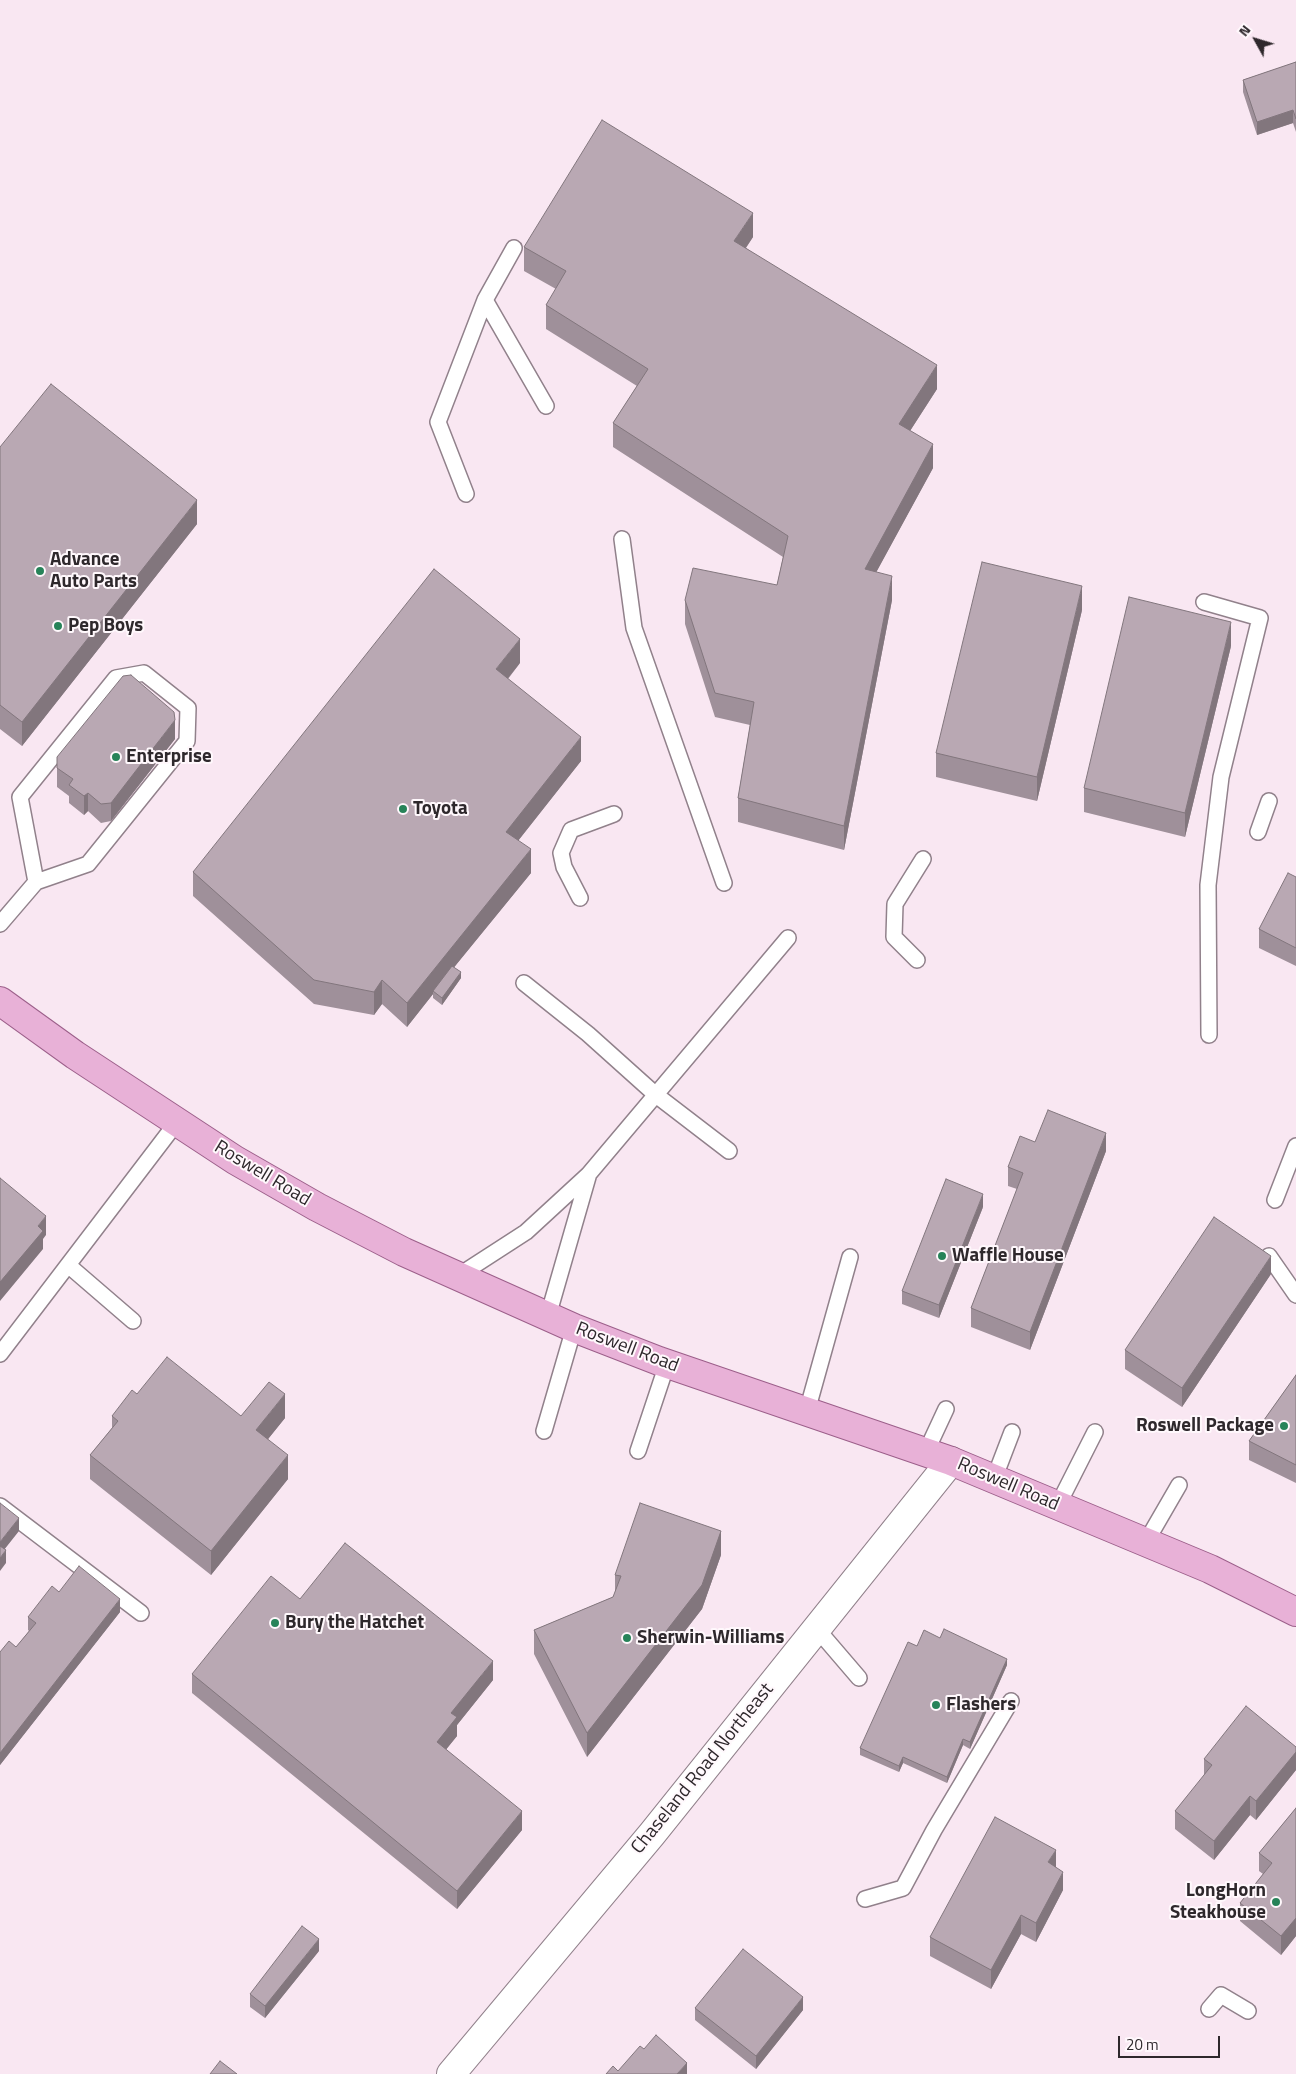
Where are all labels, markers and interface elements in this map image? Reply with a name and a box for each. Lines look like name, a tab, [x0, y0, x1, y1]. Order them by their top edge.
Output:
north arrow	[1231, 15, 1281, 65]
text: N	[1233, 20, 1255, 41]
place label: Advance Auto Parts	[50, 549, 137, 593]
marker: Advance Auto Parts	[34, 565, 46, 577]
place label: Pep Boys	[68, 615, 143, 637]
marker: Pep Boys	[52, 620, 64, 632]
place label: Enterprise	[126, 746, 212, 768]
marker: Enterprise	[110, 751, 122, 763]
place label: Toyota	[413, 798, 468, 820]
marker: Toyota	[397, 803, 409, 815]
street label: Roswell Road	[210, 1136, 314, 1212]
place label: Waffle House	[952, 1245, 1064, 1267]
marker: Waffle House	[936, 1250, 948, 1262]
street label: Roswell Road	[572, 1318, 682, 1378]
place label: Roswell Package	[1136, 1415, 1274, 1437]
marker: Roswell Package	[1278, 1420, 1290, 1432]
street label: Roswell Road	[954, 1453, 1062, 1517]
place label: Bury the Hatchet	[285, 1612, 424, 1634]
marker: Bury the Hatchet	[269, 1617, 281, 1629]
place label: Sherwin-Williams	[637, 1627, 784, 1649]
marker: Sherwin-Williams	[621, 1632, 633, 1644]
street label: Chaseland Road Northeast	[627, 1679, 779, 1859]
place label: Flashers	[946, 1694, 1016, 1716]
marker: Flashers	[930, 1699, 942, 1711]
place label: LongHorn Steakhouse	[1170, 1880, 1266, 1924]
marker: LongHorn Steakhouse	[1270, 1896, 1282, 1908]
scale bar	[1121, 2026, 1224, 2058]
text: 20 m	[1126, 2033, 1159, 2056]

